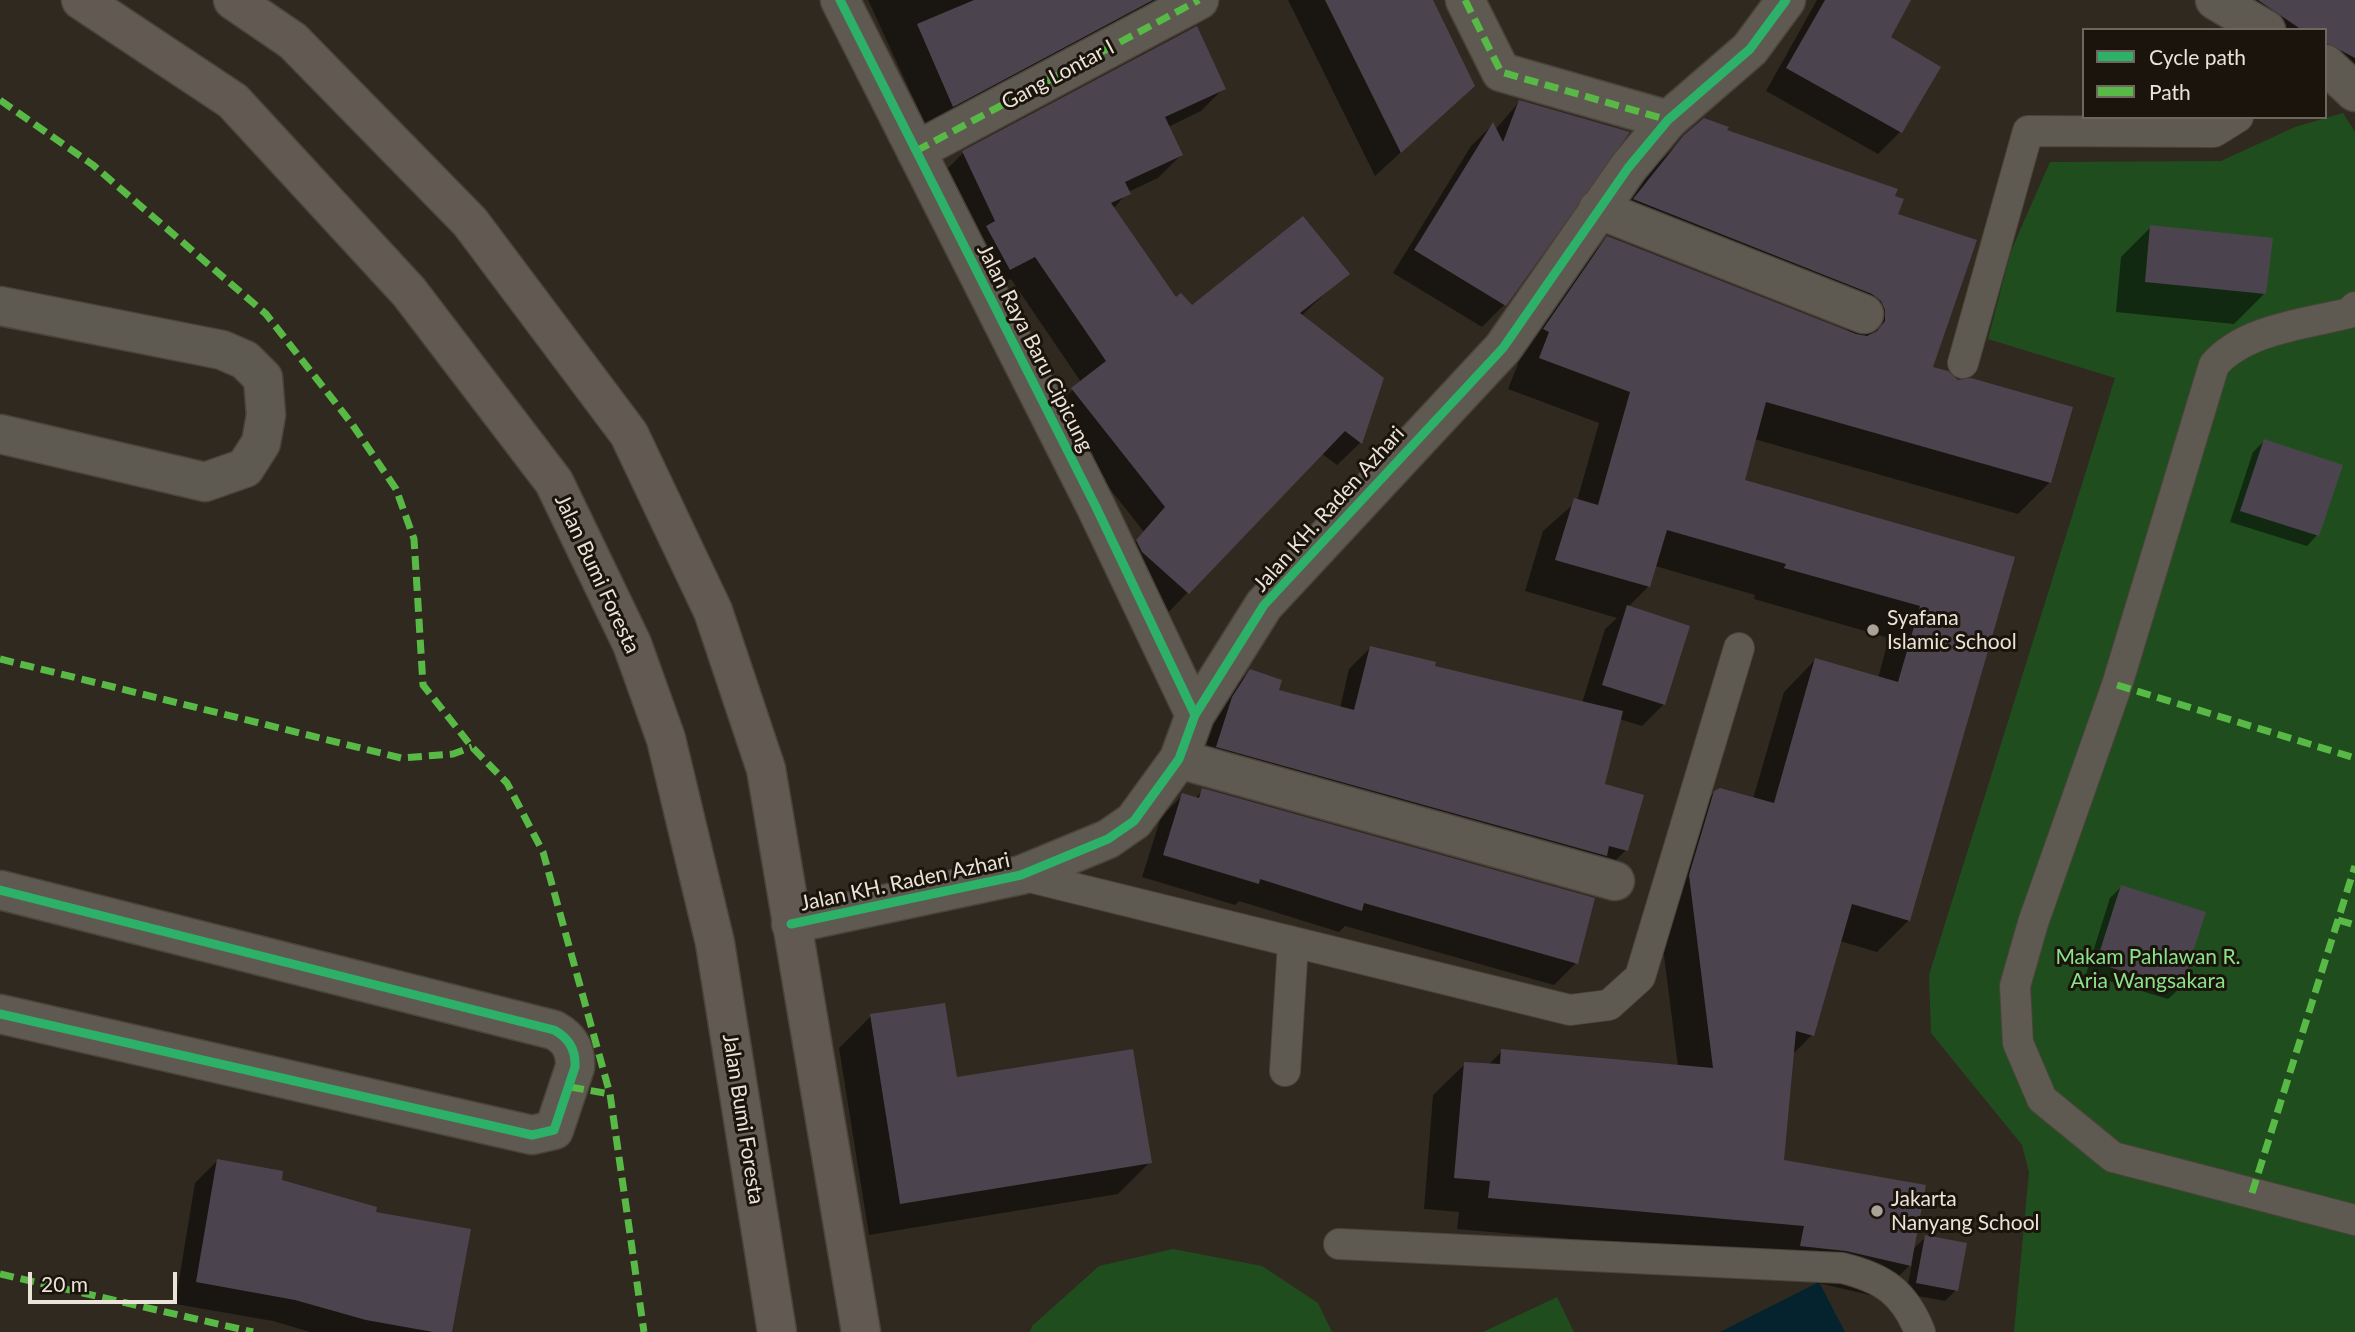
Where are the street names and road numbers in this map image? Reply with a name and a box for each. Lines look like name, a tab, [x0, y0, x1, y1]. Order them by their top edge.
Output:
street label: Gang Lontar I	[997, 35, 1119, 115]
street label: Jalan Raya Baru Cipicung	[972, 240, 1098, 456]
street label: Jalan KH. Raden Azhari	[1248, 421, 1410, 597]
street label: Jalan Bumi Foresta	[549, 491, 645, 657]
street label: Jalan KH. Raden Azhari	[798, 847, 1012, 917]
street label: Jalan Bumi Foresta	[717, 1032, 769, 1206]

